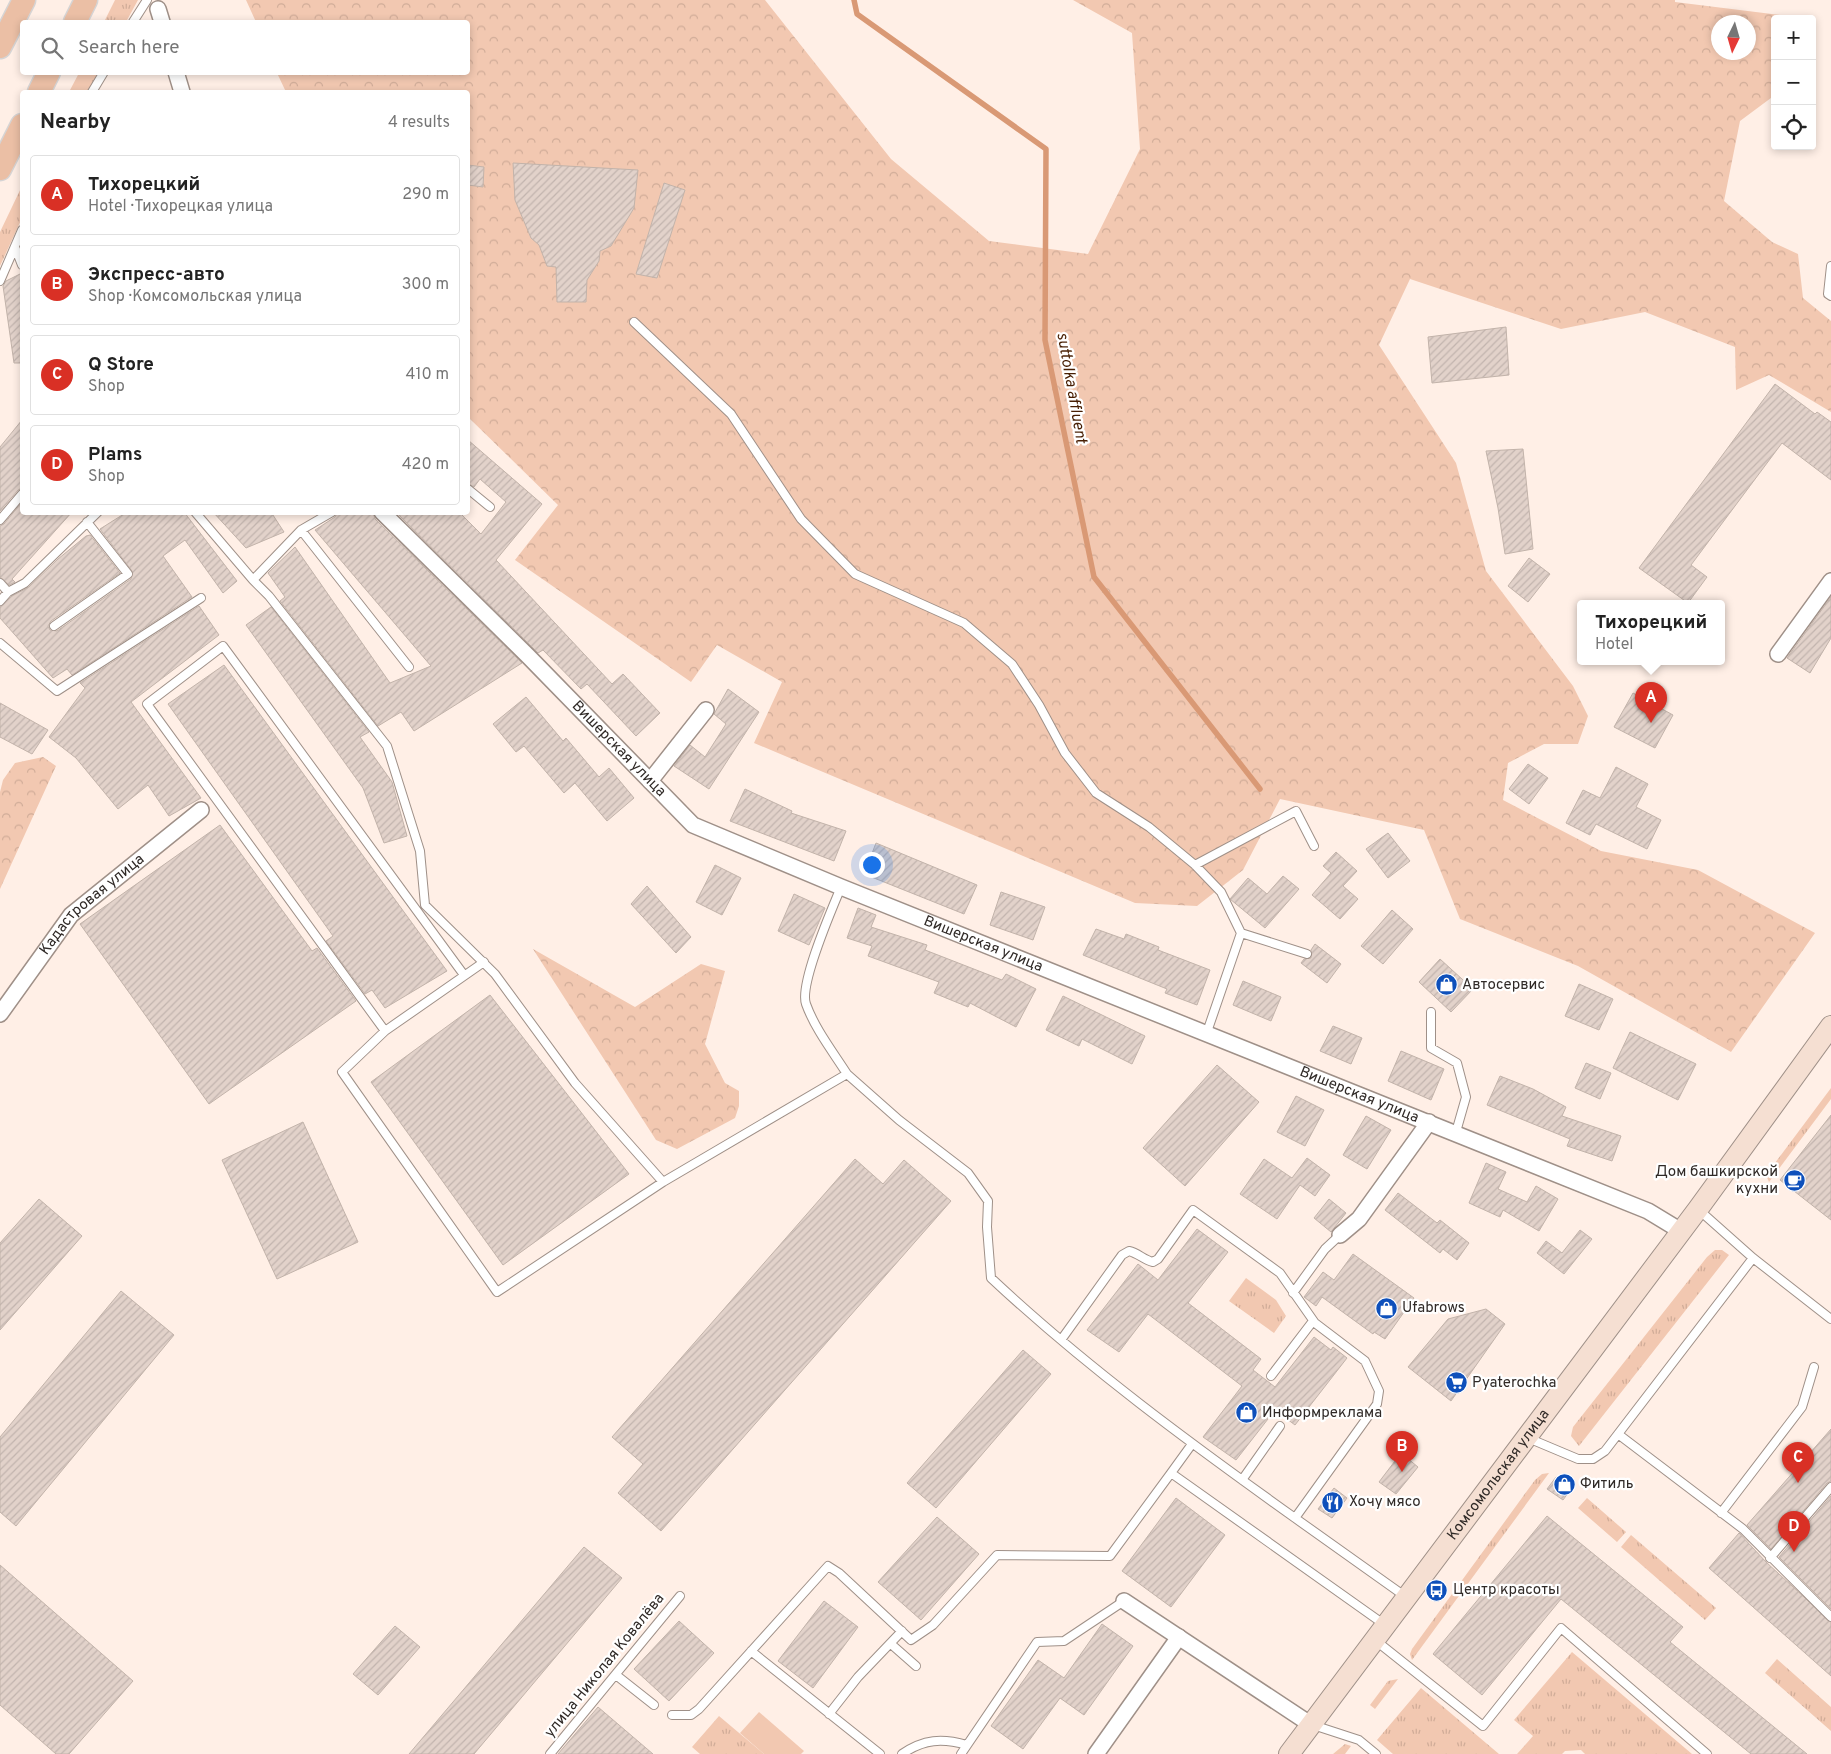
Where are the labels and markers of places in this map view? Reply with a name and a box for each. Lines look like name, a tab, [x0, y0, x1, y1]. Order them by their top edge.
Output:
pin: A	[1635, 682, 1667, 723]
shop icon: Автосервис	[1434, 973, 1458, 997]
place label: Автосервис	[1462, 976, 1545, 995]
place label: Дом башкирской кухни	[1655, 1163, 1778, 1199]
cafe icon: Дом башкирской кухни	[1782, 1169, 1806, 1193]
shop icon: Ufabrows	[1374, 1296, 1398, 1320]
place label: Ufabrows	[1402, 1299, 1465, 1318]
supermarket icon: Pyaterochka	[1444, 1371, 1468, 1395]
place label: Pyaterochka	[1472, 1374, 1556, 1393]
shop icon: Информреклама	[1234, 1401, 1258, 1425]
place label: Информреклама	[1262, 1404, 1382, 1423]
pin: B	[1386, 1431, 1418, 1472]
pin: C	[1782, 1442, 1814, 1483]
shop icon: Фитиль	[1552, 1472, 1576, 1496]
place label: Фитиль	[1580, 1475, 1634, 1494]
restaurant icon: Хочу мясо	[1321, 1490, 1345, 1514]
place label: Хочу мясо	[1349, 1493, 1421, 1512]
pin: D	[1778, 1511, 1810, 1552]
bus stop icon: Центр красоты	[1425, 1578, 1449, 1602]
place label: Центр красоты	[1453, 1581, 1560, 1600]

